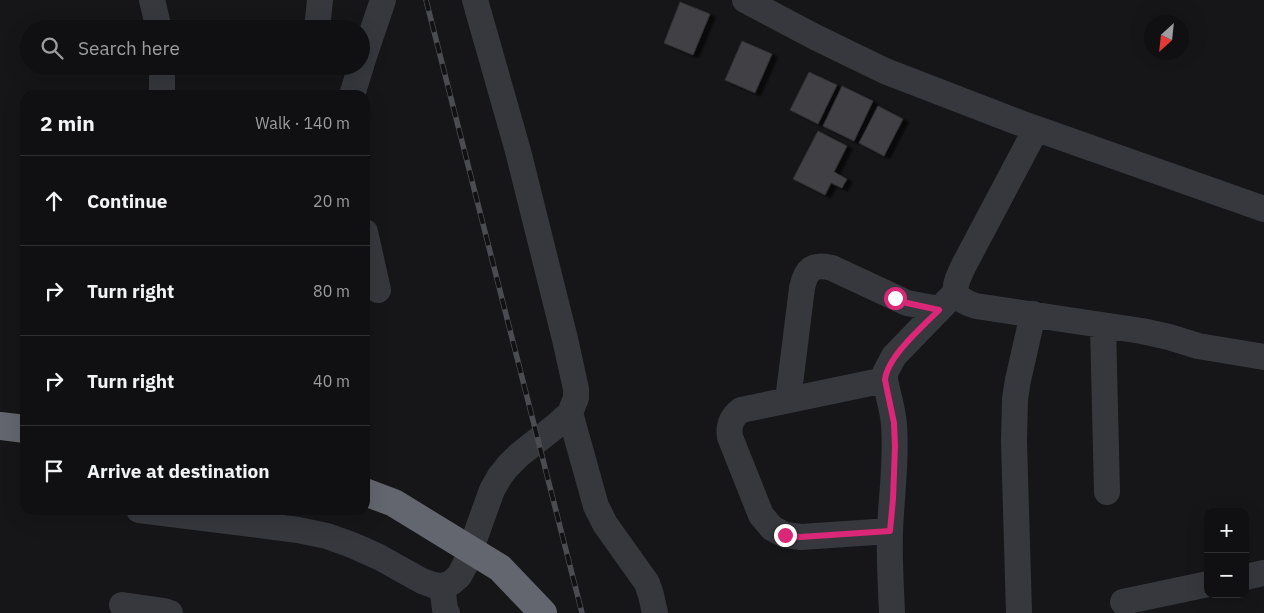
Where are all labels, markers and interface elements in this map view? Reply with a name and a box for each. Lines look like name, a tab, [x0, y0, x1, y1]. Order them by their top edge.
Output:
north arrow	[1144, 15, 1189, 60]
search box	[20, 20, 370, 75]
icon: search	[38, 34, 66, 62]
text: Search here	[78, 36, 180, 60]
text: 2 min	[40, 109, 95, 137]
text: Walk · 140 m	[255, 113, 350, 133]
icon: ahead	[40, 187, 68, 215]
text: Continue	[87, 189, 167, 213]
text: 20 m	[313, 191, 350, 211]
icon: right	[40, 277, 68, 305]
text: Turn right	[87, 279, 174, 303]
text: 80 m	[313, 281, 350, 301]
route start	[884, 287, 907, 310]
icon: right	[40, 367, 68, 395]
text: Turn right	[87, 369, 174, 393]
text: 40 m	[313, 371, 350, 391]
icon: arrive	[40, 457, 68, 485]
text: Arrive at destination	[87, 459, 270, 483]
map controls	[1204, 508, 1249, 598]
button: +	[1204, 508, 1249, 553]
route end	[774, 524, 797, 547]
button: −	[1204, 553, 1249, 598]

